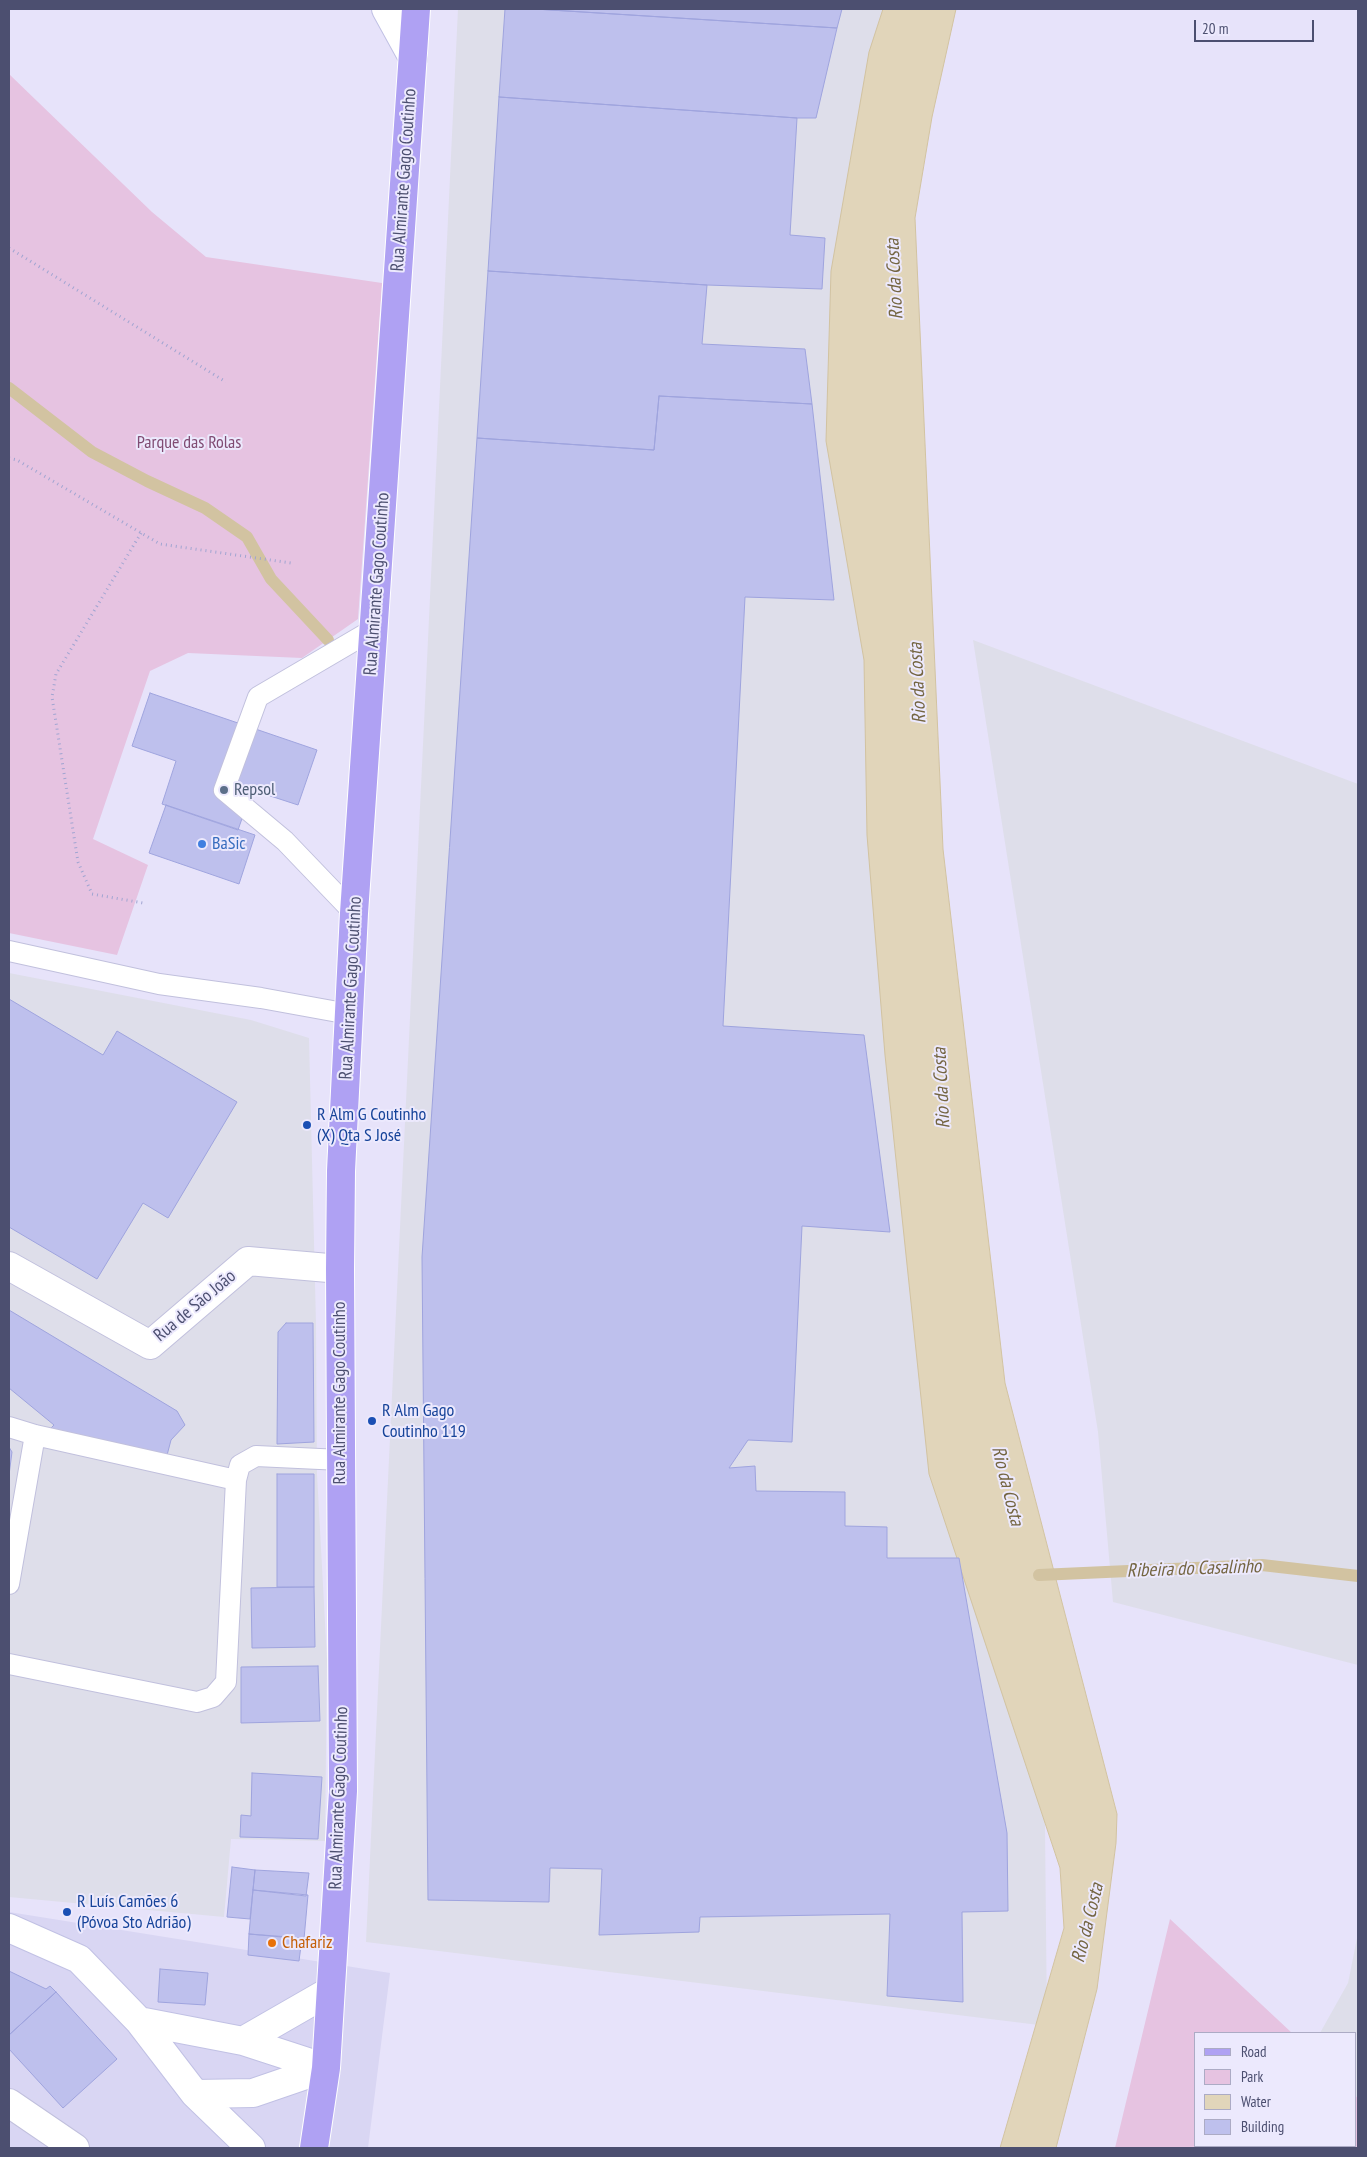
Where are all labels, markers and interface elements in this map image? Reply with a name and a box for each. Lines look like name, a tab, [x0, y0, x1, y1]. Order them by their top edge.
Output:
scale bar	[1197, 10, 1317, 42]
text: 20 m	[1202, 19, 1228, 38]
street label: Rua Almirante Gago Coutinho	[387, 88, 421, 272]
water label: Rio da Costa	[881, 238, 909, 320]
park label: Parque das Rolas	[137, 432, 241, 454]
street label: Rua Almirante Gago Coutinho	[360, 492, 394, 676]
water label: Rio da Costa	[904, 642, 932, 724]
place label: Repsol	[234, 779, 275, 801]
marker: Repsol	[218, 784, 230, 796]
place label: BaSic	[212, 833, 246, 855]
marker: BaSic	[196, 838, 208, 850]
street label: Rua Almirante Gago Coutinho	[335, 896, 367, 1080]
water label: Rio da Costa	[928, 1047, 956, 1129]
place label: R Alm G Coutinho (X) Qta S José	[317, 1104, 426, 1146]
marker: R Alm G Coutinho (X) Qta S José	[301, 1119, 313, 1131]
street label: Rua de São João	[150, 1266, 240, 1346]
street label: Rua Almirante Gago Coutinho	[329, 1301, 351, 1485]
place label: R Alm Gago Coutinho 119	[382, 1400, 466, 1442]
marker: R Alm Gago Coutinho 119	[366, 1415, 378, 1427]
water label: Rio da Costa	[986, 1444, 1028, 1528]
water label: Ribeira do Casalinho	[1126, 1555, 1262, 1583]
street label: Rua Almirante Gago Coutinho	[325, 1706, 353, 1890]
water label: Rio da Costa	[1067, 1881, 1109, 1965]
place label: R Luís Camões 6 (Póvoa Sto Adrião)	[77, 1891, 191, 1934]
marker: R Luís Camões 6 (Póvoa Sto Adrião)	[61, 1906, 73, 1918]
place label: Chafariz	[282, 1932, 333, 1954]
marker: Chafariz	[266, 1937, 278, 1949]
legend	[1194, 2032, 1357, 2147]
text: Road	[1241, 2042, 1267, 2061]
text: Park	[1241, 2067, 1263, 2086]
text: Water	[1241, 2092, 1271, 2111]
text: Building	[1241, 2117, 1284, 2136]

